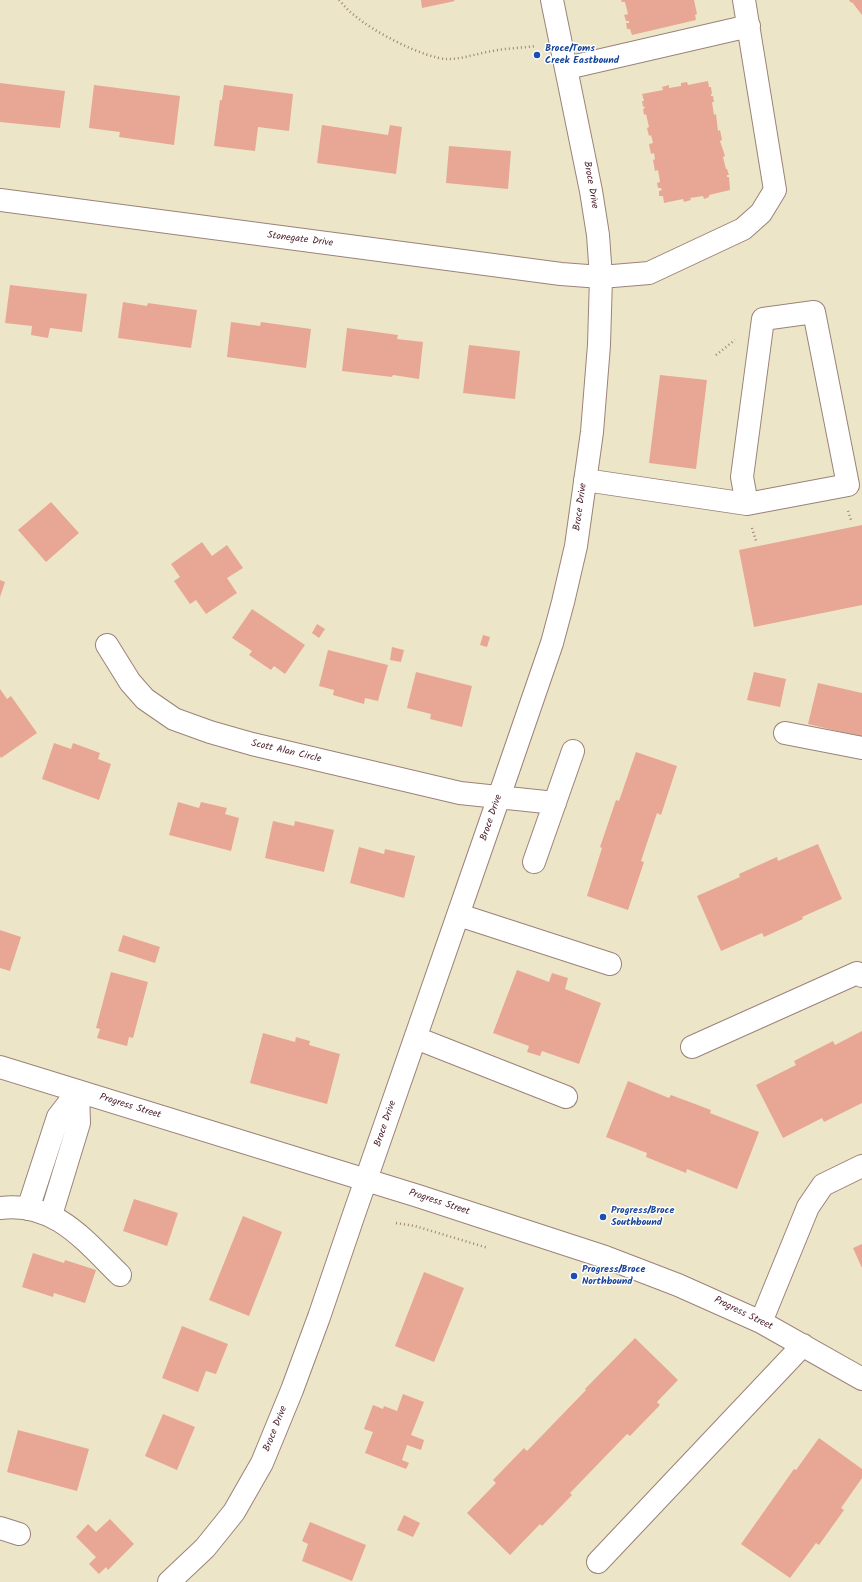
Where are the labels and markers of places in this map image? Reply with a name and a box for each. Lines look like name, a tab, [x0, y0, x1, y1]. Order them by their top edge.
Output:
place label: Broce/Toms Creek Eastbound	[545, 43, 619, 66]
marker: Broce/Toms Creek Eastbound	[532, 50, 542, 60]
place label: Progress/Broce Southbound	[611, 1205, 674, 1228]
marker: Progress/Broce Southbound	[598, 1212, 608, 1222]
place label: Progress/Broce Northbound	[582, 1264, 645, 1288]
marker: Progress/Broce Northbound	[569, 1271, 579, 1281]

